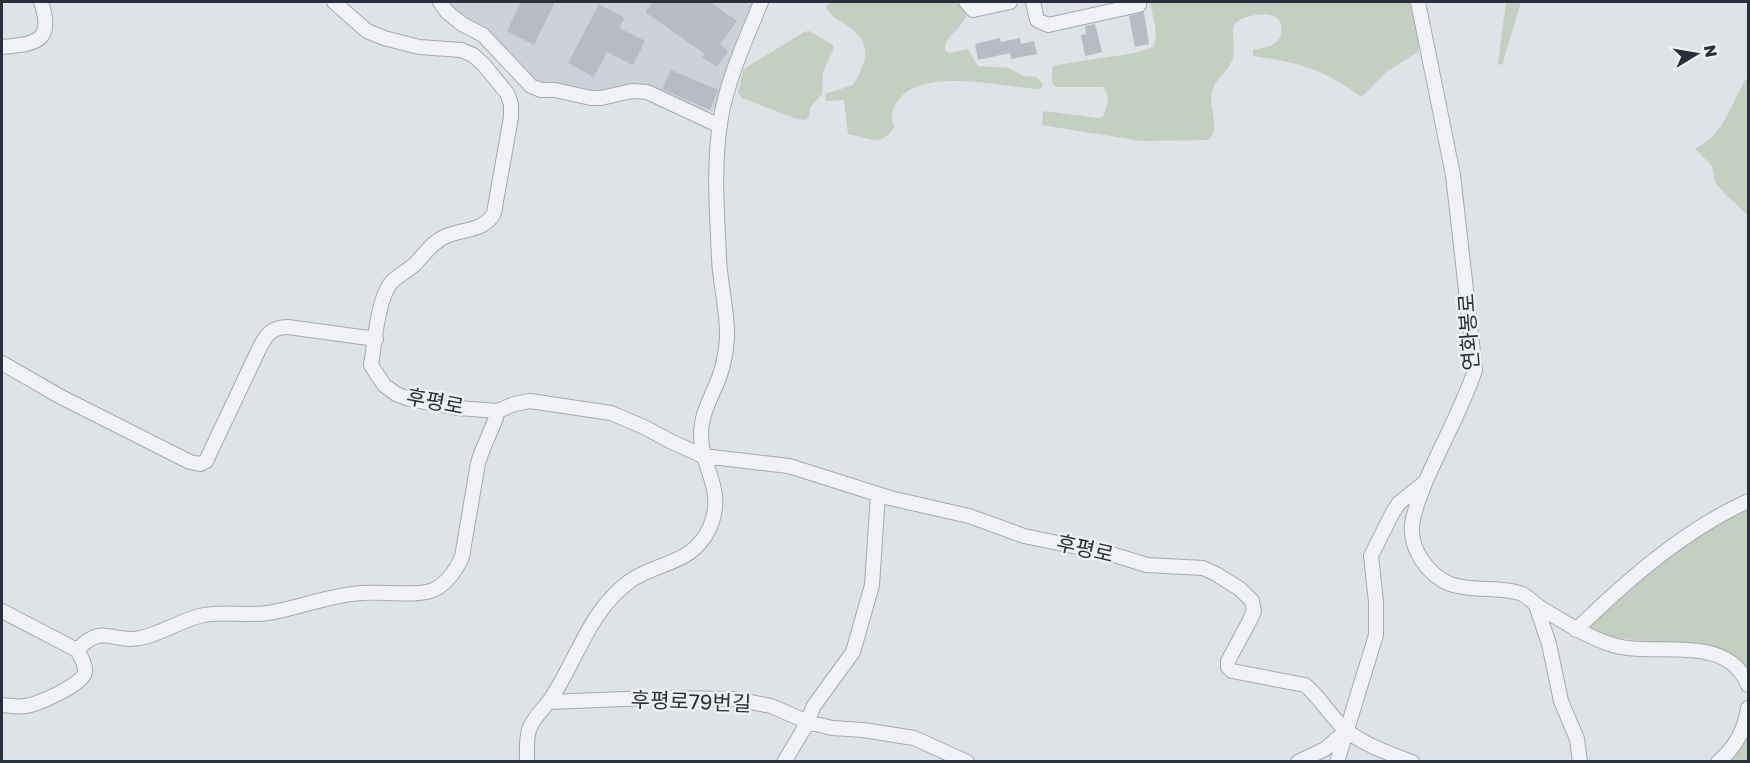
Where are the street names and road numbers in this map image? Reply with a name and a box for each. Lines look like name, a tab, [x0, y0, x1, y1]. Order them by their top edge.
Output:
street label: 연화봉로	[1452, 293, 1484, 372]
street label: 후평로	[404, 383, 466, 419]
street label: 후평로	[1054, 529, 1116, 567]
street label: 후평로79번길	[630, 686, 752, 716]

